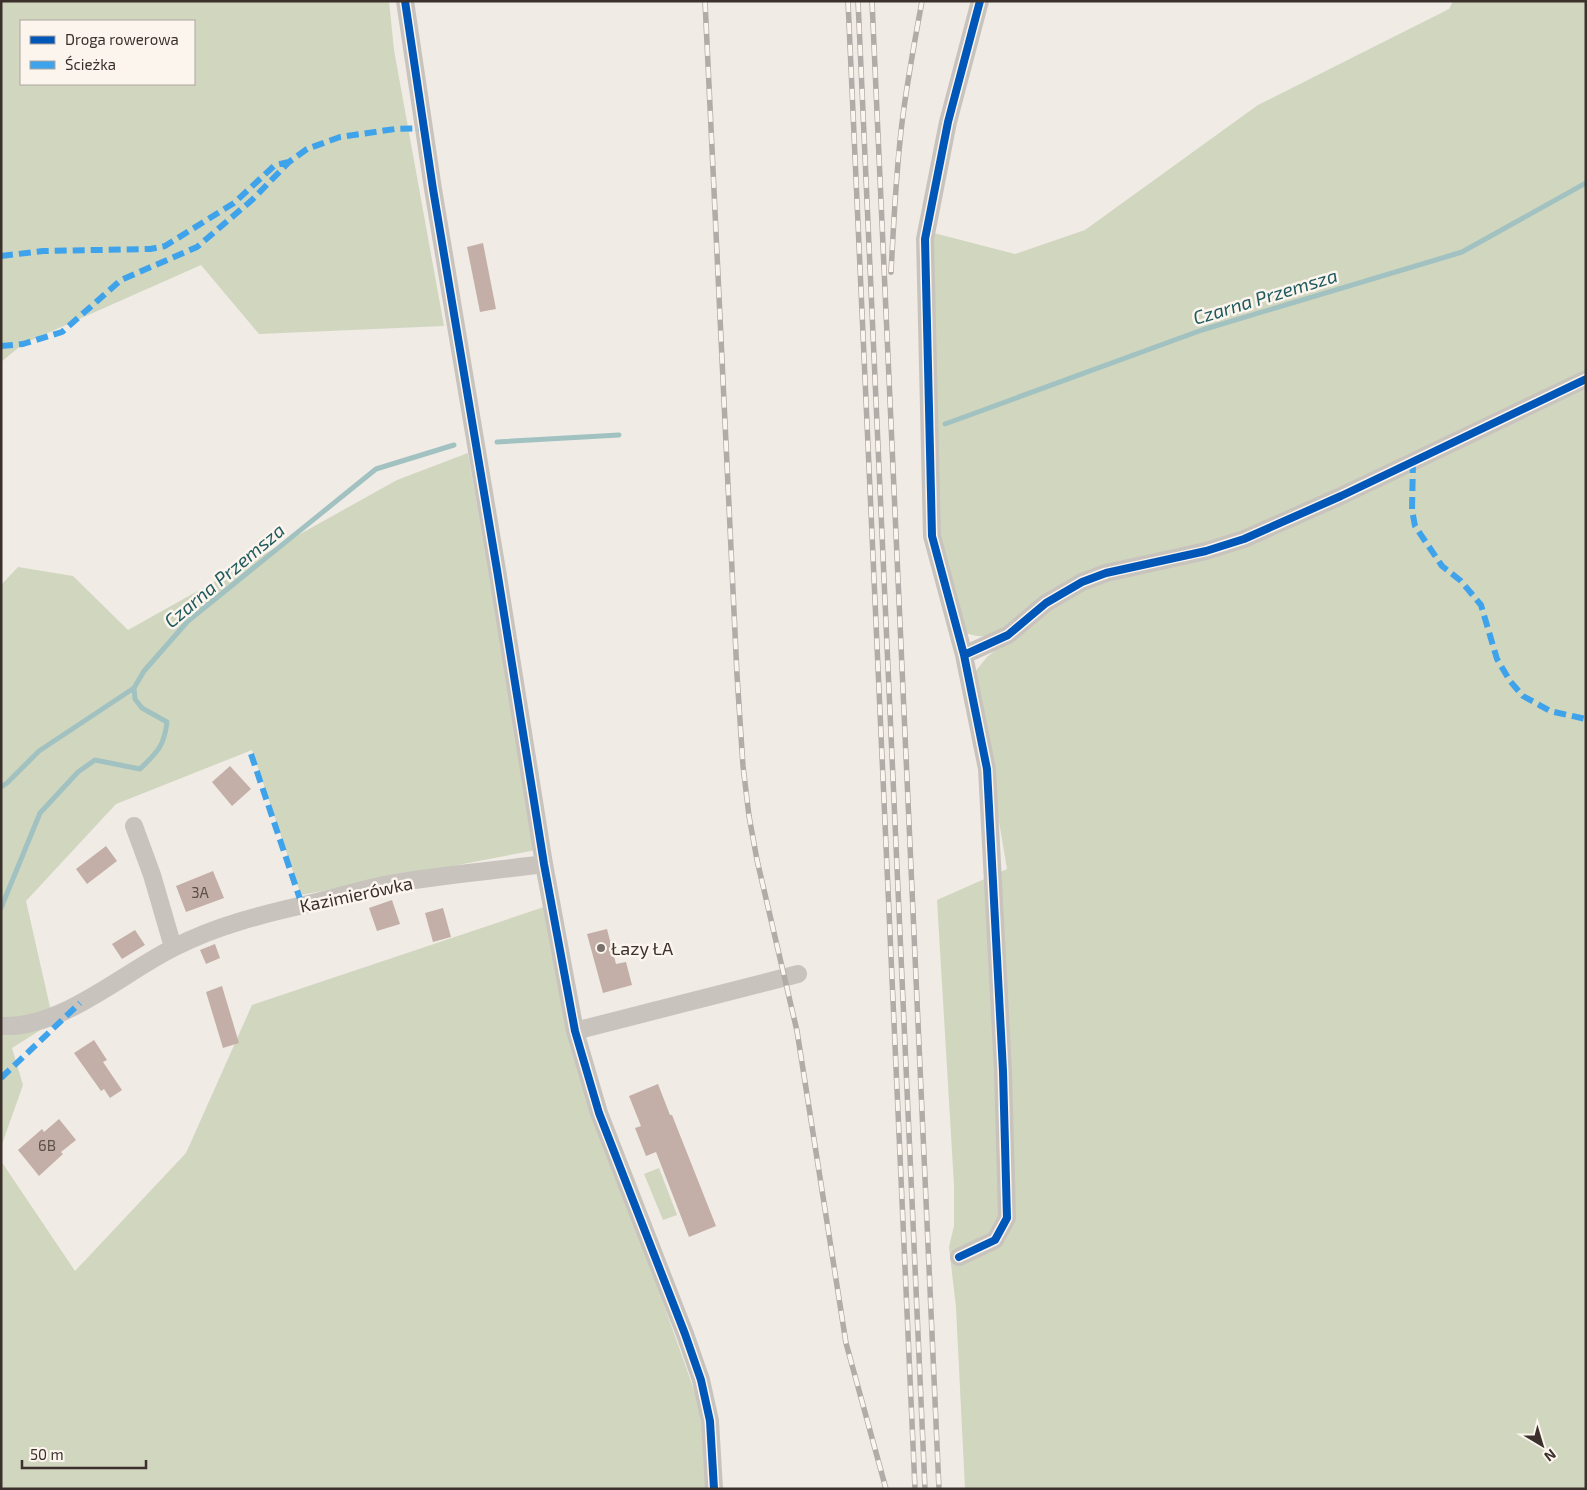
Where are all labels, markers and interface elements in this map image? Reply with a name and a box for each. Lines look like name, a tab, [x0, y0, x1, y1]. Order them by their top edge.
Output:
legend	[20, 20, 195, 85]
text: Droga rowerowa	[65, 30, 179, 48]
text: Ścieżka	[65, 55, 116, 73]
water label: Czarna Przemsza	[1190, 263, 1340, 329]
water label: Czarna Przemsza	[159, 518, 289, 632]
street label: Kazimierówka	[297, 871, 415, 917]
house number: 3A	[191, 883, 210, 901]
place label: Łazy ŁA	[611, 937, 674, 959]
marker: Łazy ŁA	[595, 942, 607, 954]
house number: 6B	[38, 1136, 56, 1154]
north arrow	[1517, 1420, 1567, 1470]
scale bar	[22, 1438, 146, 1470]
text: 50 m	[30, 1445, 64, 1463]
text: N	[1541, 1446, 1560, 1465]

